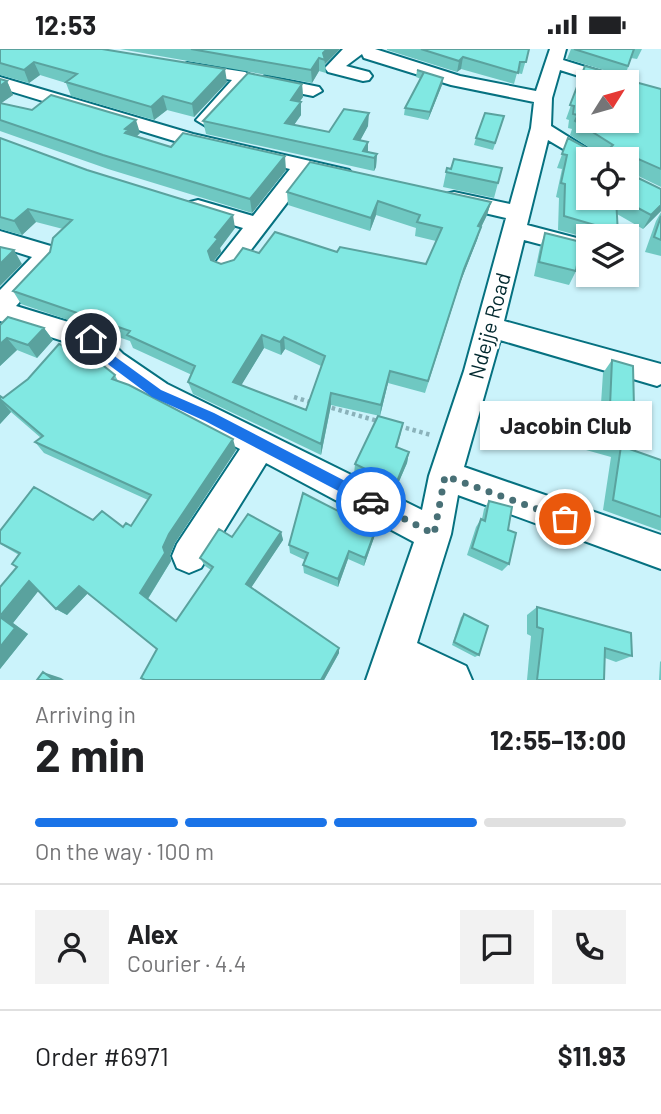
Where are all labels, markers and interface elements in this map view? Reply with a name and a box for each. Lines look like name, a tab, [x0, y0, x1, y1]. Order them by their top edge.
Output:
text: 12:53	[35, 9, 96, 40]
north arrow	[576, 70, 639, 133]
map controls	[576, 70, 639, 287]
button: locate	[576, 147, 639, 210]
button: layers	[576, 224, 639, 287]
street label: Ndejje Road	[462, 270, 515, 381]
pin	[61, 309, 121, 369]
icon: home	[72, 320, 110, 358]
callout: Jacobin Club	[479, 400, 651, 449]
text: Jacobin Club	[500, 411, 632, 439]
courier	[336, 467, 406, 537]
icon: car	[352, 483, 390, 521]
pin	[535, 489, 595, 549]
icon: bag	[546, 500, 584, 538]
text: Arriving in	[35, 700, 136, 728]
text: 12:55–13:00	[490, 724, 626, 755]
text: 2 min	[35, 726, 145, 781]
text: On the way · 100 m	[35, 837, 214, 865]
button: person	[35, 910, 109, 984]
button: chat	[460, 910, 534, 984]
button: phone	[552, 910, 626, 984]
text: Alex	[127, 918, 178, 949]
text: Courier · 4.4	[127, 949, 246, 977]
text: Order #6971	[35, 1040, 169, 1071]
text: $11.93	[558, 1040, 626, 1071]

